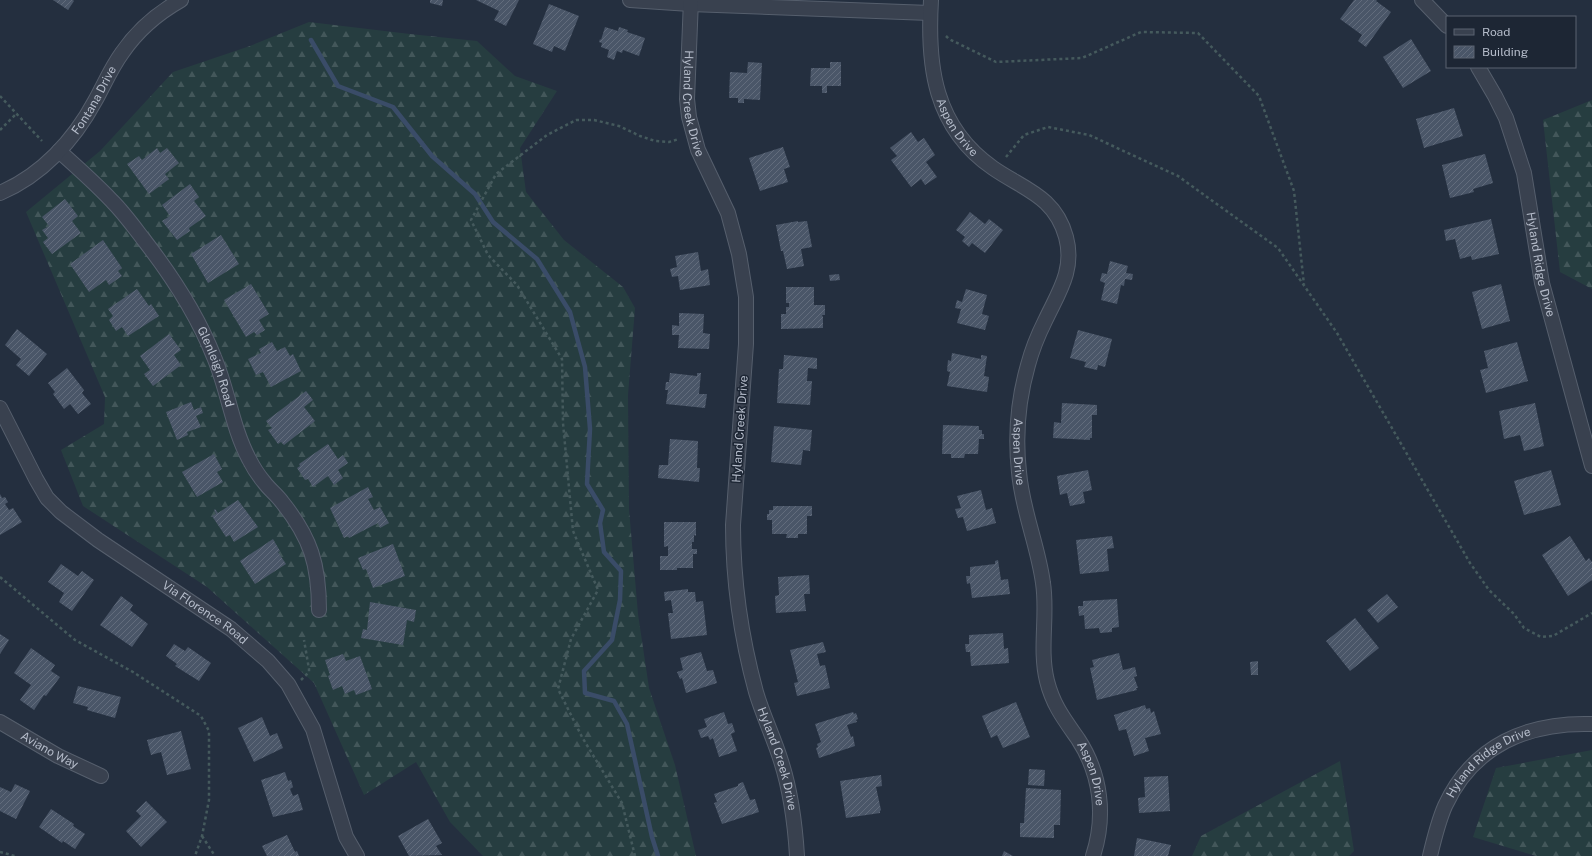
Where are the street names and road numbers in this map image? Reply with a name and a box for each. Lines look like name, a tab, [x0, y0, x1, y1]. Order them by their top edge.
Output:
street label: Hyland Creek Drive	[680, 50, 707, 159]
street label: Fontana Drive	[69, 63, 119, 137]
street label: Aspen Drive	[933, 96, 981, 159]
street label: Hyland Ridge Drive	[1523, 211, 1558, 319]
street label: Glenleigh Road	[194, 324, 237, 409]
street label: Hyland Creek Drive	[729, 375, 751, 483]
street label: Aspen Drive	[1010, 418, 1027, 486]
street label: Via Florence Road	[160, 578, 250, 647]
street label: Hyland Creek Drive	[755, 705, 799, 812]
street label: Hyland Ridge Drive	[1444, 724, 1533, 800]
street label: Aviano Way	[18, 729, 81, 772]
street label: Aspen Drive	[1074, 739, 1107, 806]

